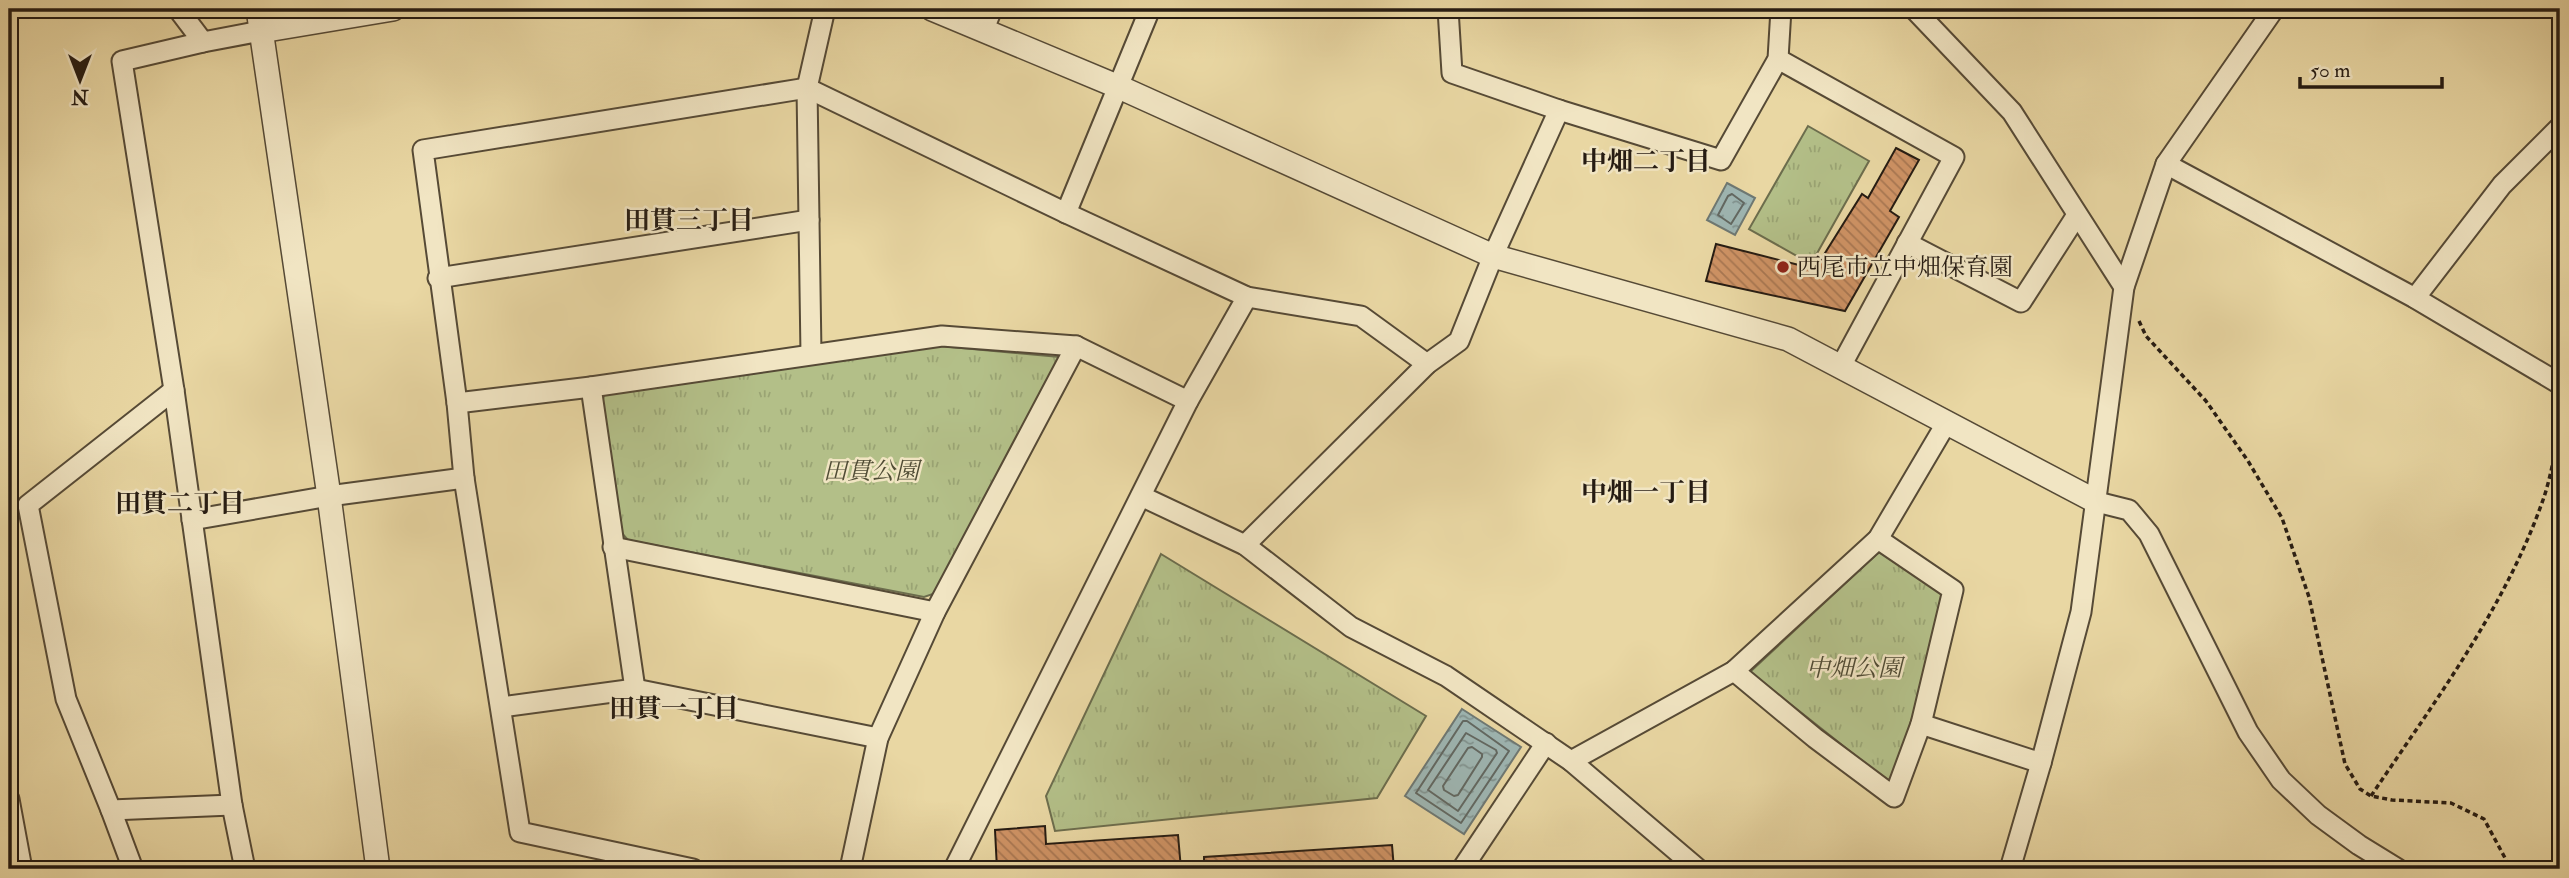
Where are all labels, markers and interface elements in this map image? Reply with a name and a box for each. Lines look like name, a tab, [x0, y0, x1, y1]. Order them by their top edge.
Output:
north arrow	[46, 46, 116, 116]
scale bar	[2300, 46, 2441, 90]
text: 50 m	[2310, 57, 2351, 84]
text: N	[71, 84, 90, 108]
district label: 中畑二丁目	[1581, 146, 1711, 178]
district label: 田貫三丁目	[624, 205, 754, 237]
place label: 西尾市立中畑保育園	[1797, 252, 2013, 283]
marker: 西尾市立中畑保育園	[1775, 259, 1791, 275]
park label: 田貫公園	[823, 456, 923, 487]
district label: 中畑一丁目	[1581, 477, 1711, 509]
district label: 田貫二丁目	[115, 488, 245, 520]
park label: 中畑公園	[1806, 653, 1906, 684]
district label: 田貫一丁目	[609, 693, 739, 725]

